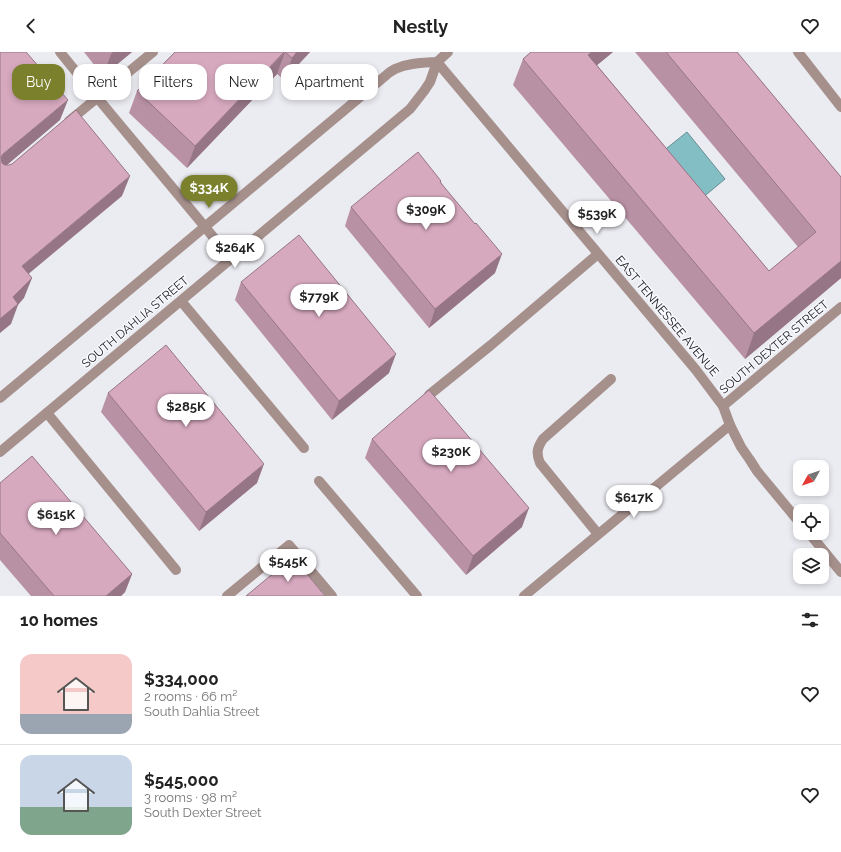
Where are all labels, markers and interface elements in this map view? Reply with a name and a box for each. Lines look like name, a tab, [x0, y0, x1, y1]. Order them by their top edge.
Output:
icon: back	[20, 15, 42, 37]
icon: heart	[799, 15, 821, 37]
text: Nestly	[393, 16, 448, 37]
chip: Buy	[12, 64, 65, 100]
chip: Rent	[73, 64, 131, 100]
chip: Filters	[139, 64, 207, 100]
chip: New	[215, 64, 273, 100]
chip: Apartment	[281, 64, 378, 100]
pin: $334K	[181, 175, 237, 209]
text: $334K	[190, 180, 228, 195]
pin: $309K	[398, 197, 454, 231]
pin: $539K	[569, 201, 625, 235]
text: $309K	[406, 202, 446, 217]
text: $539K	[577, 206, 617, 221]
pin: $264K	[207, 235, 263, 269]
text: $264K	[215, 240, 255, 255]
street label: EAST TENNESSEE AVENUE	[612, 253, 722, 379]
street label: SOUTH DAHLIA STREET	[79, 273, 192, 371]
pin: $779K	[291, 284, 347, 318]
text: $779K	[299, 289, 339, 304]
street label: SOUTH DEXTER STREET	[717, 297, 832, 397]
pin: $285K	[158, 394, 214, 428]
text: $285K	[166, 399, 206, 414]
pin: $230K	[423, 439, 479, 473]
text: $230K	[431, 444, 471, 459]
north arrow	[793, 460, 829, 496]
map controls	[793, 460, 829, 584]
pin: $617K	[606, 485, 662, 519]
text: $617K	[615, 490, 653, 505]
pin: $615K	[28, 502, 84, 536]
button: locate	[793, 504, 829, 540]
text: $615K	[37, 507, 75, 522]
button: layers	[793, 548, 829, 584]
pin: $545K	[260, 549, 316, 583]
text: $545K	[269, 554, 307, 569]
icon: filters	[799, 609, 821, 631]
text: 10 homes	[20, 610, 98, 630]
text: $334,000	[144, 669, 219, 689]
icon: home	[52, 670, 100, 718]
icon: heart	[799, 683, 821, 705]
text: 2 rooms · 66 m²	[144, 689, 237, 704]
text: South Dahlia Street	[144, 704, 259, 719]
text: $545,000	[144, 770, 219, 790]
icon: home	[52, 771, 100, 819]
icon: heart	[799, 784, 821, 806]
text: 3 rooms · 98 m²	[144, 790, 237, 805]
text: South Dexter Street	[144, 805, 261, 820]

